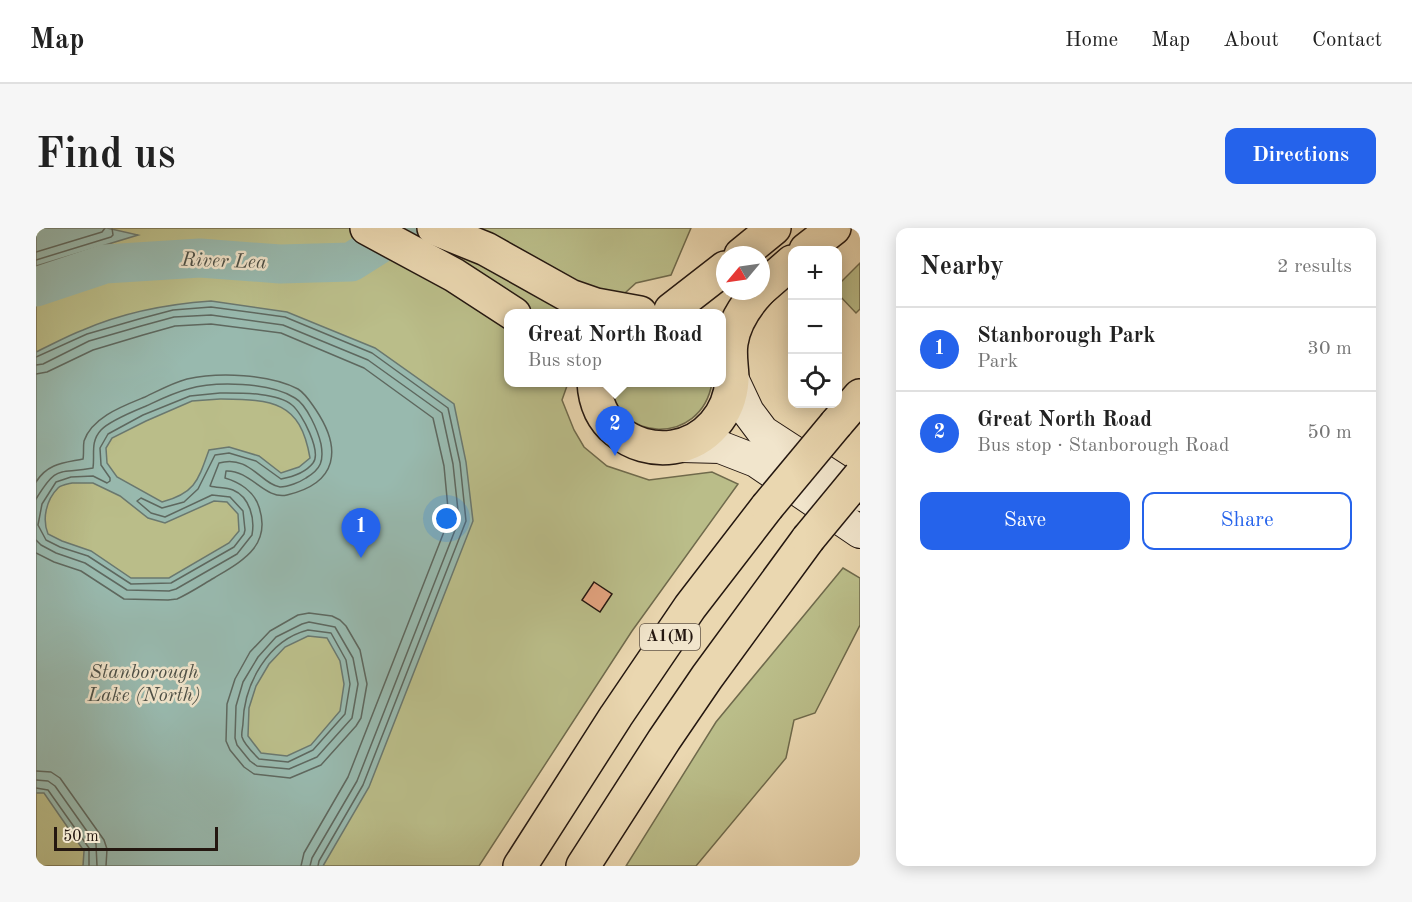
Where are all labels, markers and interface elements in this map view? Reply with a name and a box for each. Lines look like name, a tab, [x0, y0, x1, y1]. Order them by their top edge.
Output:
text: Map	[30, 27, 84, 55]
text: Home	[1065, 30, 1118, 51]
text: Map	[1151, 30, 1190, 51]
text: About	[1223, 30, 1279, 51]
text: Contact	[1312, 30, 1382, 51]
button: Directions	[1225, 128, 1376, 184]
text: Find us	[36, 135, 175, 177]
north arrow	[716, 246, 770, 300]
map controls	[788, 246, 842, 408]
button: +	[788, 246, 842, 300]
water label: River Lea	[180, 250, 267, 273]
text: Nearby	[920, 254, 1004, 280]
text: 2 results	[1277, 257, 1352, 277]
button: −	[788, 300, 842, 354]
popup	[504, 309, 726, 387]
text: Great North Road	[527, 324, 703, 346]
text: Stanborough Park	[977, 325, 1156, 347]
text: 1	[934, 339, 945, 359]
text: 30 m	[1307, 339, 1352, 359]
text: Bus stop	[527, 351, 602, 371]
text: Park	[977, 352, 1018, 372]
button: locate	[788, 354, 842, 408]
pin: 2	[596, 406, 634, 456]
text: Great North Road	[977, 409, 1152, 431]
text: 2	[934, 423, 945, 443]
text: 50 m	[1307, 423, 1352, 443]
text: Bus stop · Stanborough Road	[977, 436, 1229, 456]
button: Save	[920, 492, 1130, 550]
button: Share	[1142, 492, 1352, 550]
your location	[432, 504, 461, 533]
pin: 1	[342, 508, 380, 558]
road number: A1(M)	[640, 624, 700, 650]
water label: Stanborough Lake (North)	[87, 663, 201, 706]
scale bar	[54, 824, 218, 852]
text: 50 m	[63, 829, 99, 845]

